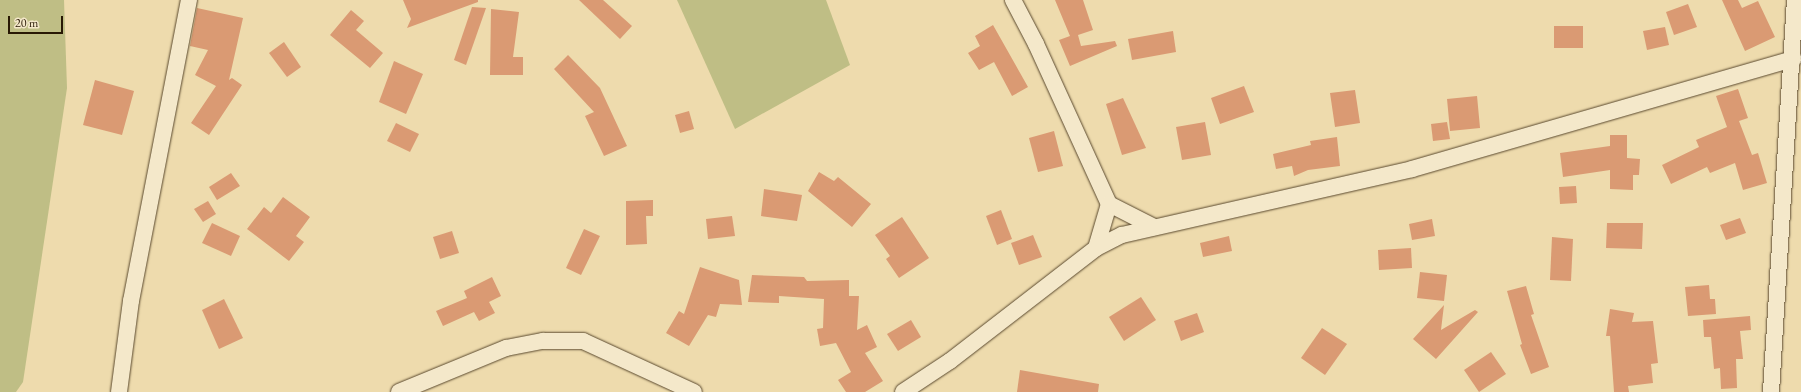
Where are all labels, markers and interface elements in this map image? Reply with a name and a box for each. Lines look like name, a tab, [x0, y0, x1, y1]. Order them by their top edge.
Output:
scale bar	[10, 8, 65, 34]
text: 20 m	[15, 15, 38, 31]

